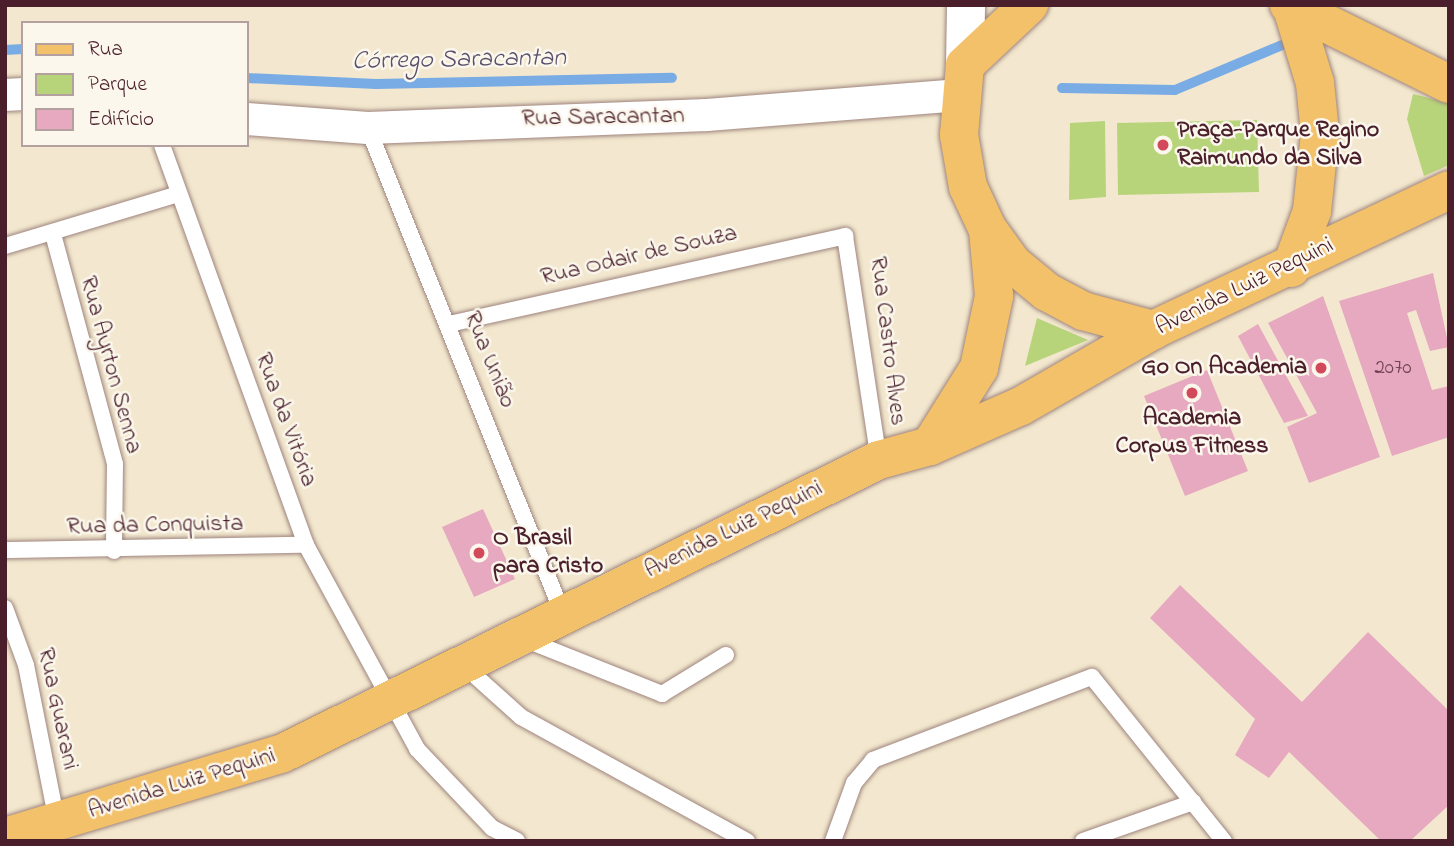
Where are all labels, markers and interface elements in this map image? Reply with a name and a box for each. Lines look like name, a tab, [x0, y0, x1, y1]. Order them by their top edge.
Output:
legend	[21, 21, 248, 147]
text: Rua	[88, 35, 123, 65]
water label: Córrego Saracantan	[352, 44, 566, 78]
text: Parque	[88, 70, 147, 100]
street label: Rua Saracantan	[521, 102, 685, 134]
text: Edifício	[88, 105, 154, 135]
place label: Praça-Parque Regino Raimundo da Silva	[1177, 117, 1379, 173]
marker: Praça-Parque Regino Raimundo da Silva	[1155, 137, 1171, 153]
street label: Rua Odair de Souza	[538, 219, 740, 293]
street label: Avenida Luiz Pequini	[1151, 231, 1339, 343]
street label: Rua Castro Alves	[862, 255, 912, 427]
street label: Rua Ayrton Senna	[72, 273, 148, 457]
street label: Rua União	[457, 307, 521, 413]
street label: Rua da Vitória	[247, 349, 323, 491]
place label: Go On Academia	[1141, 354, 1307, 382]
house number: 2070	[1374, 355, 1412, 381]
marker: Go On Academia	[1313, 360, 1329, 376]
marker: Academia Corpus Fitness	[1184, 385, 1200, 401]
place label: Academia Corpus Fitness	[1116, 405, 1268, 461]
street label: Avenida Luiz Pequini	[640, 474, 828, 586]
street label: Rua da Conquista	[66, 510, 244, 542]
place label: O Brasil para Cristo	[493, 525, 603, 581]
marker: O Brasil para Cristo	[471, 545, 487, 561]
street label: Rua Guarani	[30, 645, 84, 773]
street label: Avenida Luiz Pequini	[85, 742, 279, 826]

